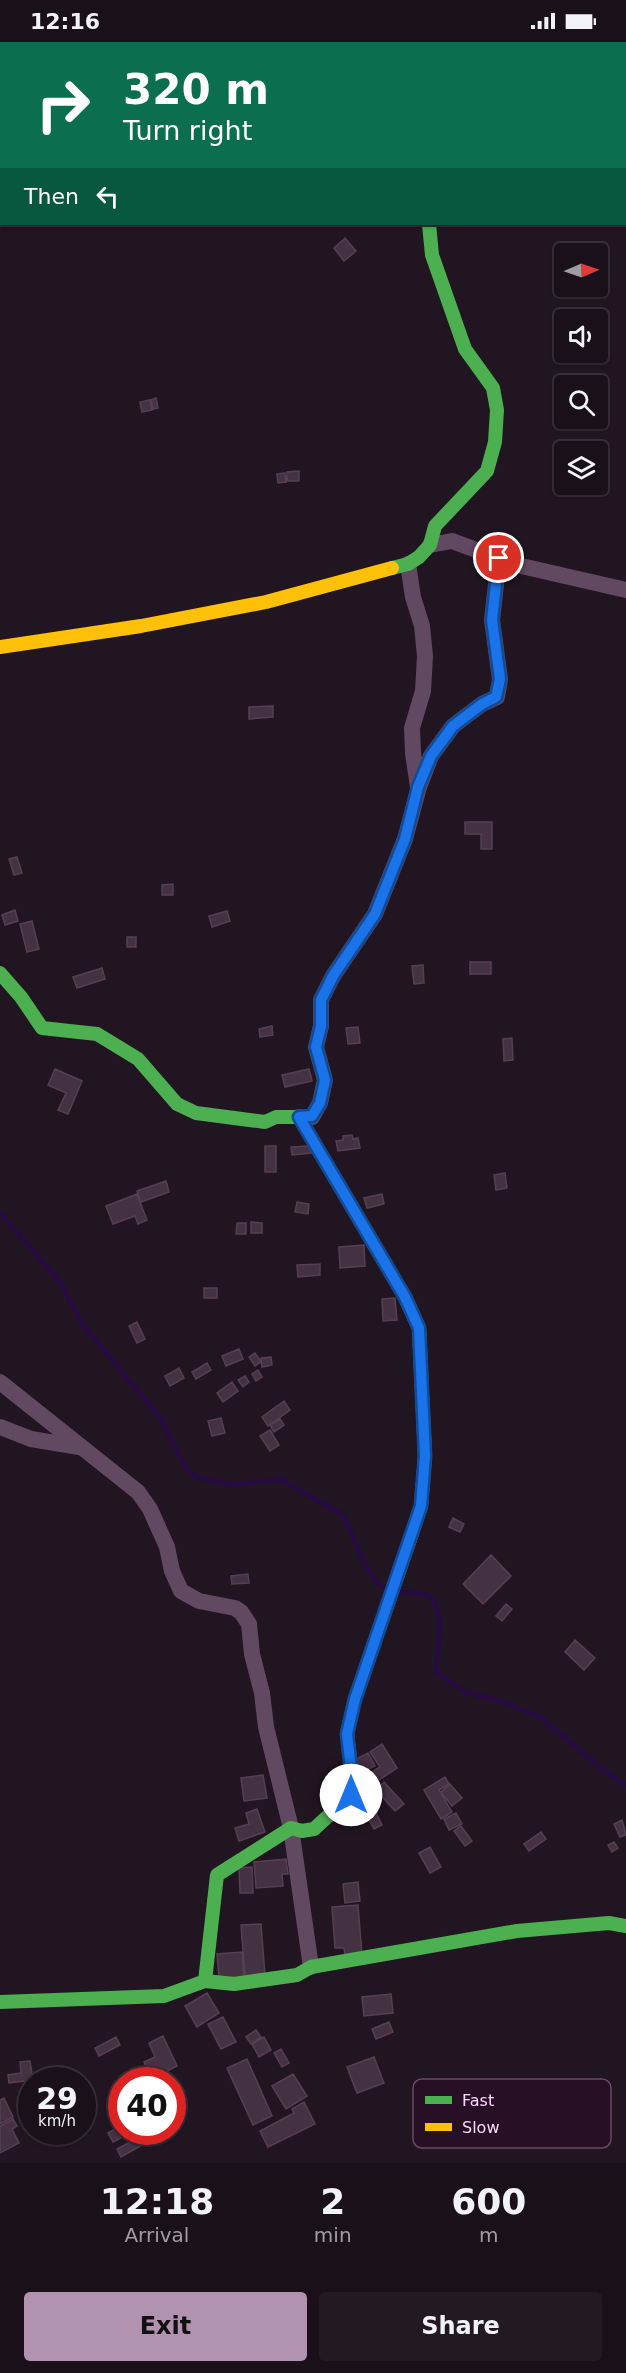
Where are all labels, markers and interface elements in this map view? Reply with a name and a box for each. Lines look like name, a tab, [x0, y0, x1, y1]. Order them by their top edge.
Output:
text: 12:16	[30, 9, 100, 34]
text: 320 m	[123, 65, 269, 114]
icon: right	[24, 66, 102, 144]
text: Turn right	[123, 115, 252, 146]
icon: left	[91, 180, 124, 213]
text: Then	[24, 184, 79, 209]
north arrow	[554, 243, 608, 297]
map controls	[554, 243, 608, 495]
button: sound	[554, 309, 608, 363]
button: search	[554, 375, 608, 429]
button: layers	[554, 441, 608, 495]
pin	[473, 532, 524, 583]
icon: arrive	[482, 541, 515, 574]
position arrow	[319, 1763, 383, 1827]
speed limit sign: 40	[108, 2067, 186, 2145]
legend	[413, 2079, 611, 2148]
text: 29	[36, 2081, 78, 2116]
text: Fast	[462, 2091, 494, 2110]
text: km/h	[38, 2112, 76, 2130]
text: Slow	[462, 2118, 499, 2137]
text: 12:18	[100, 2181, 214, 2222]
text: 2	[320, 2181, 345, 2222]
text: 600	[451, 2181, 526, 2222]
text: Arrival	[124, 2223, 189, 2247]
text: min	[314, 2223, 352, 2247]
text: m	[479, 2223, 499, 2247]
button: Exit	[24, 2292, 307, 2361]
button: Share	[319, 2292, 602, 2361]

